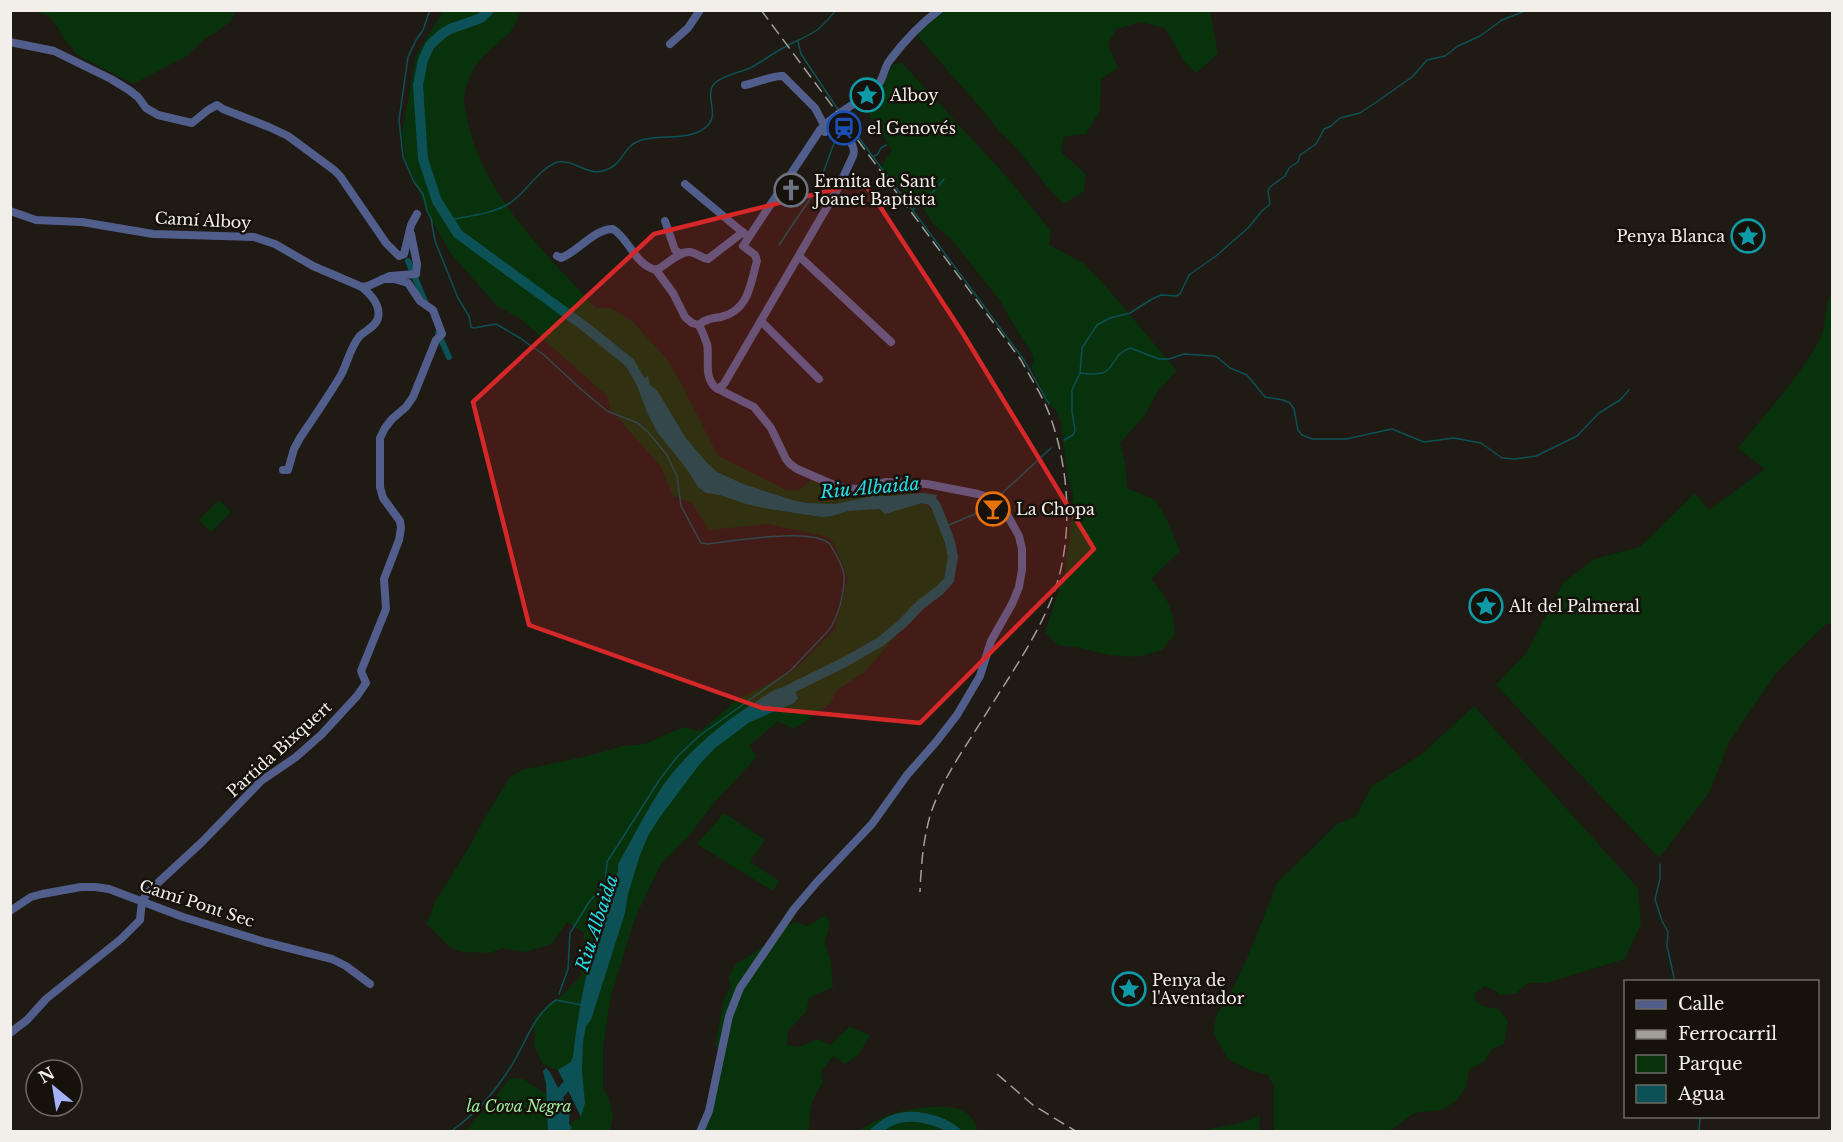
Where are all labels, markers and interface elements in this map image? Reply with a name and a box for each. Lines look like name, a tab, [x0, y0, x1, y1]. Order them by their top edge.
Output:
place icon: Alboy	[849, 77, 885, 113]
place label: Alboy	[889, 85, 939, 105]
station icon: el Genovés	[826, 110, 862, 146]
place label: el Genovés	[867, 118, 956, 138]
place label: Ermita de Sant Joanet Baptista	[812, 171, 936, 209]
church icon: Ermita de Sant Joanet Baptista	[773, 172, 809, 208]
street label: Camí Alboy	[154, 207, 253, 233]
place icon: Penya Blanca	[1730, 218, 1766, 254]
place label: Penya Blanca	[1616, 226, 1725, 246]
water label: Riu Albaida	[818, 473, 921, 503]
bar icon: La Chopa	[975, 491, 1011, 527]
place label: La Chopa	[1016, 499, 1095, 519]
place icon: Alt del Palmeral	[1468, 588, 1504, 624]
place label: Alt del Palmeral	[1508, 596, 1640, 616]
street label: Partida Bixquert	[223, 697, 335, 801]
water label: Riu Albaida	[571, 872, 623, 975]
street label: Camí Pont Sec	[137, 875, 257, 931]
place label: Penya de l'Aventador	[1152, 970, 1245, 1008]
place icon: Penya de l'Aventador	[1111, 971, 1147, 1007]
legend	[1624, 980, 1819, 1118]
text: Calle	[1678, 993, 1724, 1015]
text: Ferrocarril	[1678, 1023, 1777, 1045]
text: Parque	[1678, 1053, 1743, 1075]
north arrow	[24, 1058, 84, 1118]
text: N	[35, 1063, 58, 1087]
text: Agua	[1677, 1083, 1725, 1105]
park label: la Cova Negra	[466, 1096, 572, 1116]

